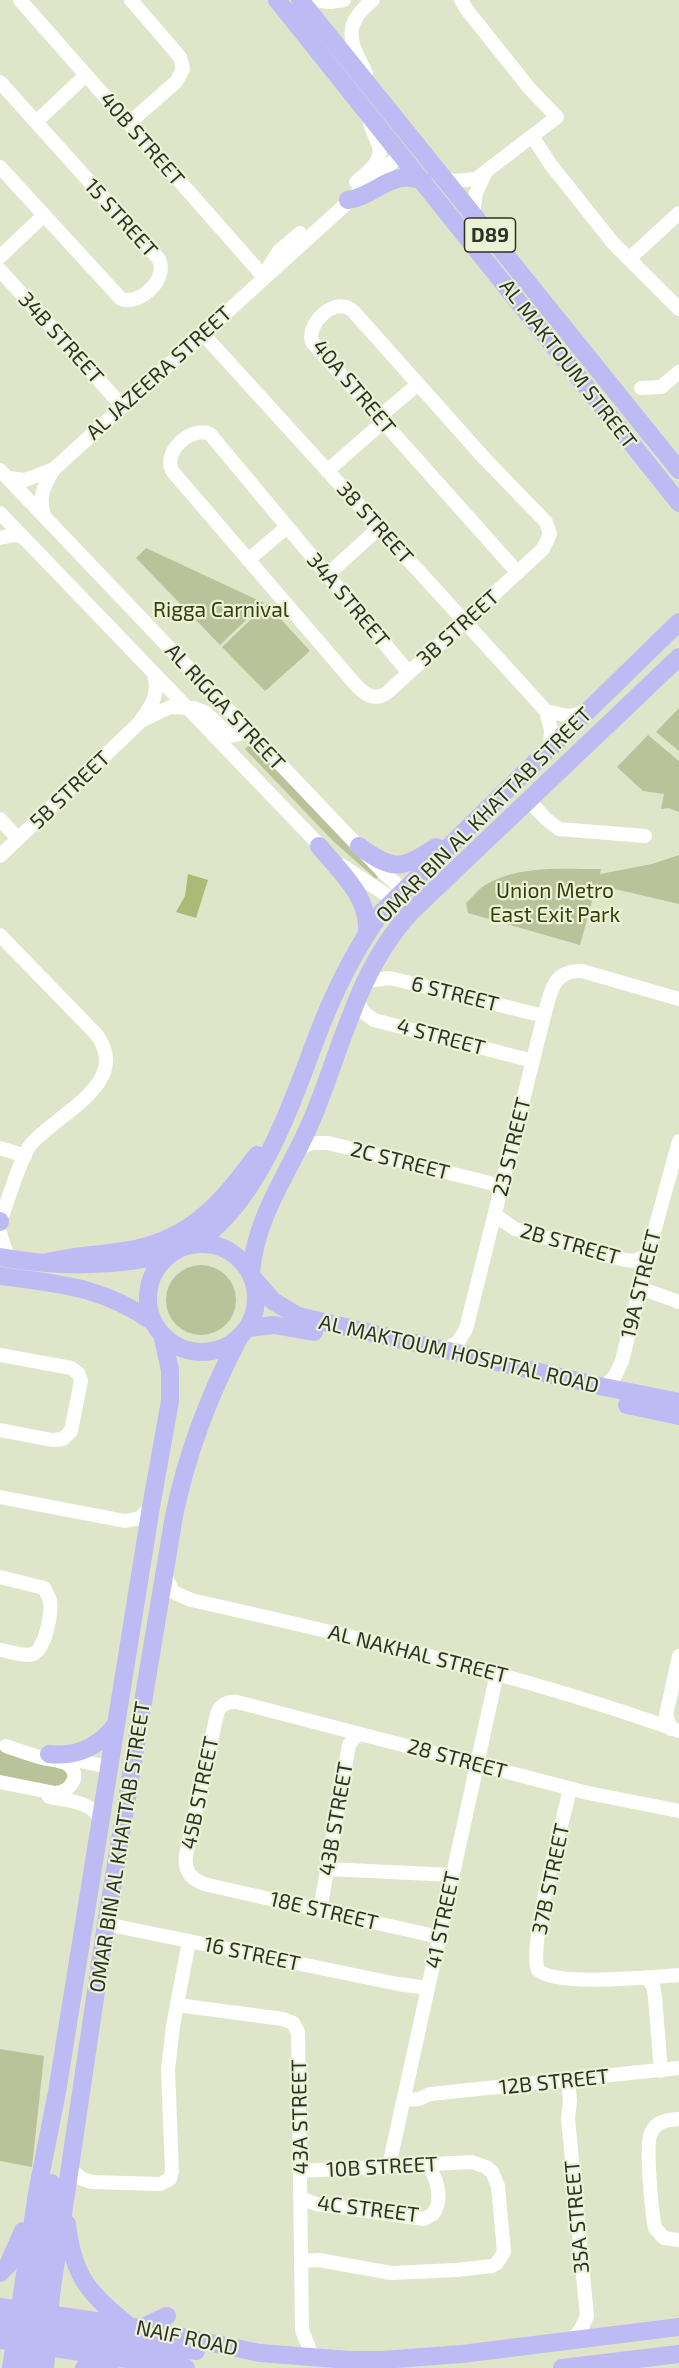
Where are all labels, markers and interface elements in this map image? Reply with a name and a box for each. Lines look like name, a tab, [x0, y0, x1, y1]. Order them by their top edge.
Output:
street label: 40B STREET	[94, 87, 190, 191]
street label: 15 STREET	[79, 174, 163, 262]
road number: D89	[464, 218, 516, 252]
street label: AL MAKTOUM STREET	[494, 274, 642, 454]
street label: 34B STREET	[13, 287, 109, 389]
street label: AL JAZEERA STREET	[81, 301, 237, 445]
street label: 40A STREET	[307, 334, 401, 440]
street label: 38 STREET	[332, 477, 418, 569]
street label: 34A STREET	[301, 548, 395, 652]
street label: 3B STREET	[412, 584, 504, 672]
park label: Rigga Carnival	[153, 597, 289, 623]
street label: AL RIGGA STREET	[160, 639, 290, 775]
street label: OMAR BIN AL KHATTAB STREET	[371, 702, 597, 928]
street label: 5B STREET	[25, 746, 115, 834]
park label: Union Metro East Exit Park	[490, 878, 620, 928]
street label: 6 STREET	[409, 971, 501, 1017]
street label: 4 STREET	[394, 1013, 488, 1061]
street label: 23 STREET	[488, 1095, 536, 1199]
street label: 2C STREET	[348, 1137, 452, 1185]
street label: 2B STREET	[517, 1218, 623, 1270]
street label: 19A STREET	[615, 1227, 667, 1341]
street label: AL MAKTOUM HOSPITAL ROAD	[317, 1309, 601, 1399]
street label: AL NAKHAL STREET	[326, 1620, 510, 1688]
street label: OMAR BIN AL KHATTAB STREET	[85, 1700, 155, 1994]
street label: 45B STREET	[176, 1734, 224, 1852]
street label: 28 STREET	[405, 1734, 509, 1784]
street label: 43B STREET	[314, 1760, 358, 1878]
street label: 37B STREET	[527, 1821, 575, 1937]
street label: 41 STREET	[420, 1869, 466, 1971]
street label: 18E STREET	[267, 1886, 381, 1936]
street label: 16 STREET	[202, 1932, 302, 1976]
street label: 43A STREET	[286, 2059, 314, 2175]
street label: 12B STREET	[498, 2064, 610, 2100]
street label: 10B STREET	[326, 2152, 438, 2182]
street label: 35A STREET	[560, 2159, 594, 2275]
street label: 4C STREET	[316, 2190, 420, 2228]
street label: NAIF ROAD	[134, 2315, 240, 2361]

